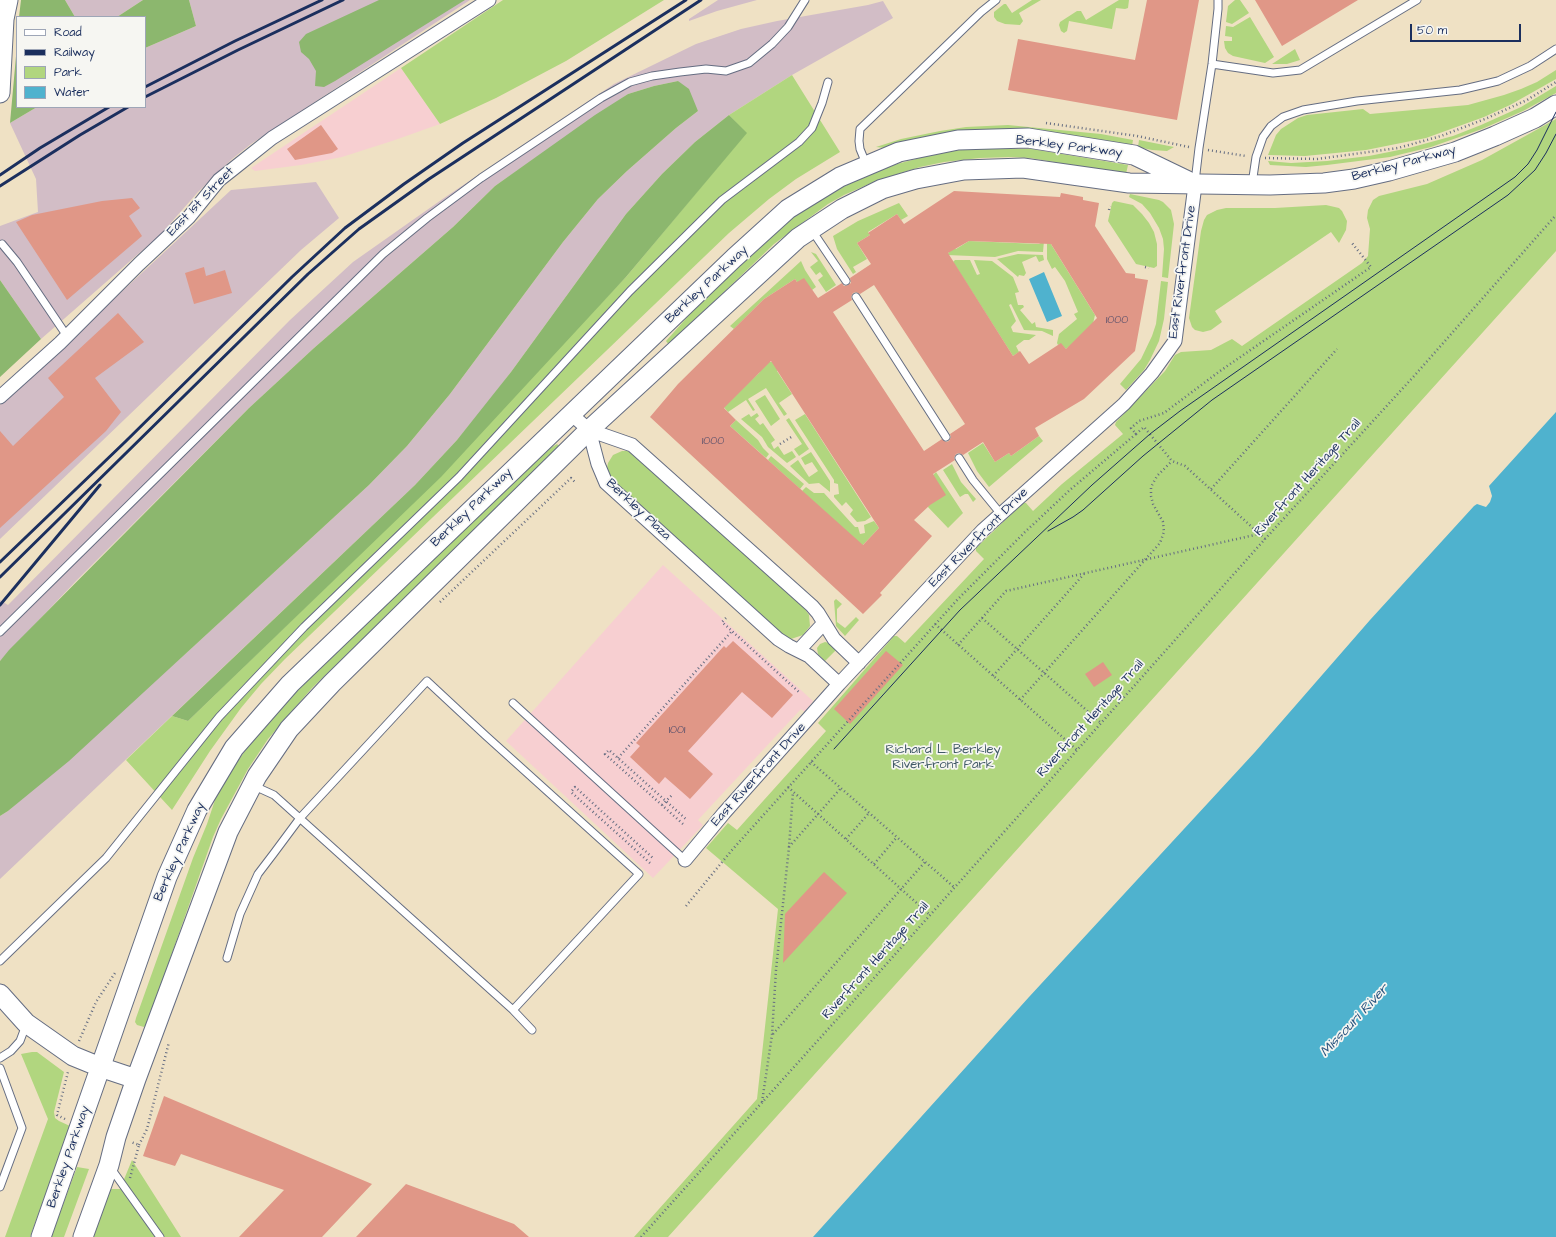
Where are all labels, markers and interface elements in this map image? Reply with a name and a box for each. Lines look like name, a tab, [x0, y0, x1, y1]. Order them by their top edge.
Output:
legend	[16, 16, 146, 108]
scale bar	[1412, 16, 1523, 42]
text: 50 m	[1417, 22, 1447, 39]
text: Road	[54, 24, 82, 41]
text: Railway	[54, 44, 95, 61]
text: Park	[54, 64, 82, 81]
text: Water	[54, 84, 89, 101]
street label: Berkley Parkway	[1015, 133, 1123, 161]
street label: Berkley Parkway	[1350, 143, 1458, 185]
street label: East 1st Street	[164, 164, 238, 240]
street label: East Riverfront Drive	[1166, 205, 1200, 339]
street label: Berkley Parkway	[662, 243, 752, 327]
house number: 1000	[1106, 314, 1128, 328]
street label: Riverfront Heritage Trail	[1251, 416, 1365, 540]
house number: 1000	[702, 435, 724, 449]
street label: Berkley Parkway	[428, 465, 516, 551]
street label: Berkley Plaza	[602, 476, 674, 544]
street label: East Riverfront Drive	[926, 485, 1032, 591]
street label: Riverfront Heritage Trail	[1034, 657, 1148, 781]
street label: East Riverfront Drive	[708, 720, 810, 830]
house number: 1001	[669, 724, 685, 738]
park label: Richard L. Berkley Riverfront Park	[885, 742, 1001, 773]
street label: Berkley Parkway	[151, 800, 209, 904]
street label: Riverfront Heritage Trail	[819, 899, 933, 1023]
water label: Missouri River	[1317, 981, 1393, 1061]
street label: Berkley Parkway	[44, 1104, 94, 1210]

